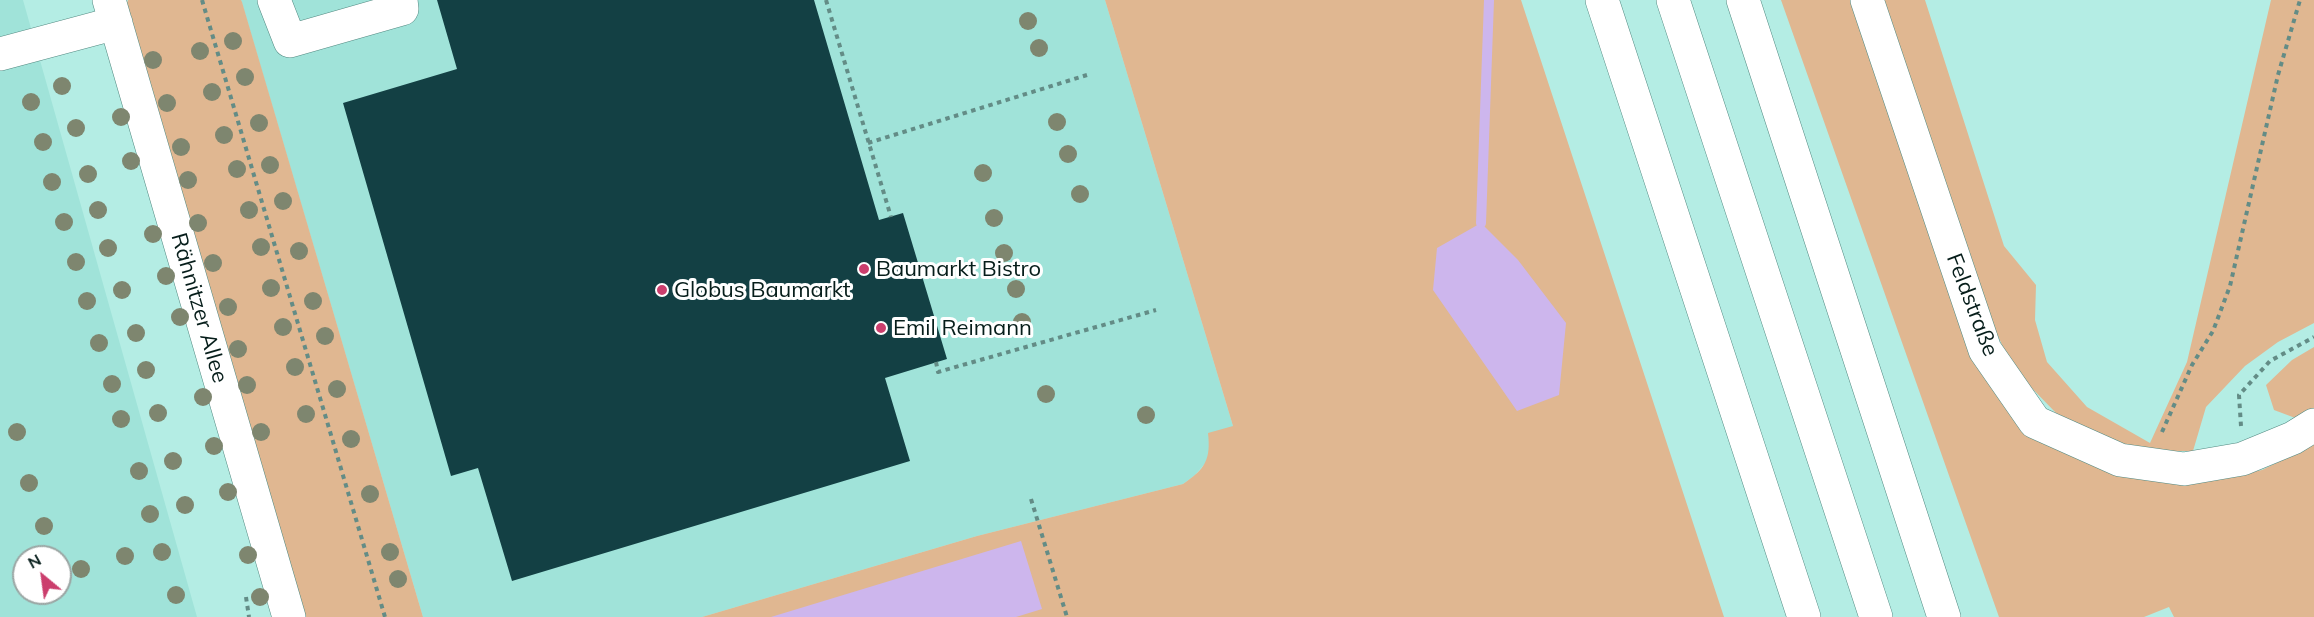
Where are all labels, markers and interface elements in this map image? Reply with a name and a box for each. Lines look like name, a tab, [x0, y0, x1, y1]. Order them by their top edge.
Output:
street label: Rähnitzer Allee	[165, 230, 233, 386]
street label: Feldstraße	[1940, 250, 2004, 360]
place label: Baumarkt Bistro	[876, 256, 1041, 282]
marker: Baumarkt Bistro	[857, 262, 871, 276]
place label: Globus Baumarkt	[674, 277, 851, 303]
marker: Globus Baumarkt	[655, 283, 669, 297]
place label: Emil Reimann	[893, 315, 1032, 341]
marker: Emil Reimann	[874, 321, 888, 335]
north arrow	[12, 545, 72, 605]
text: N	[24, 549, 44, 573]

